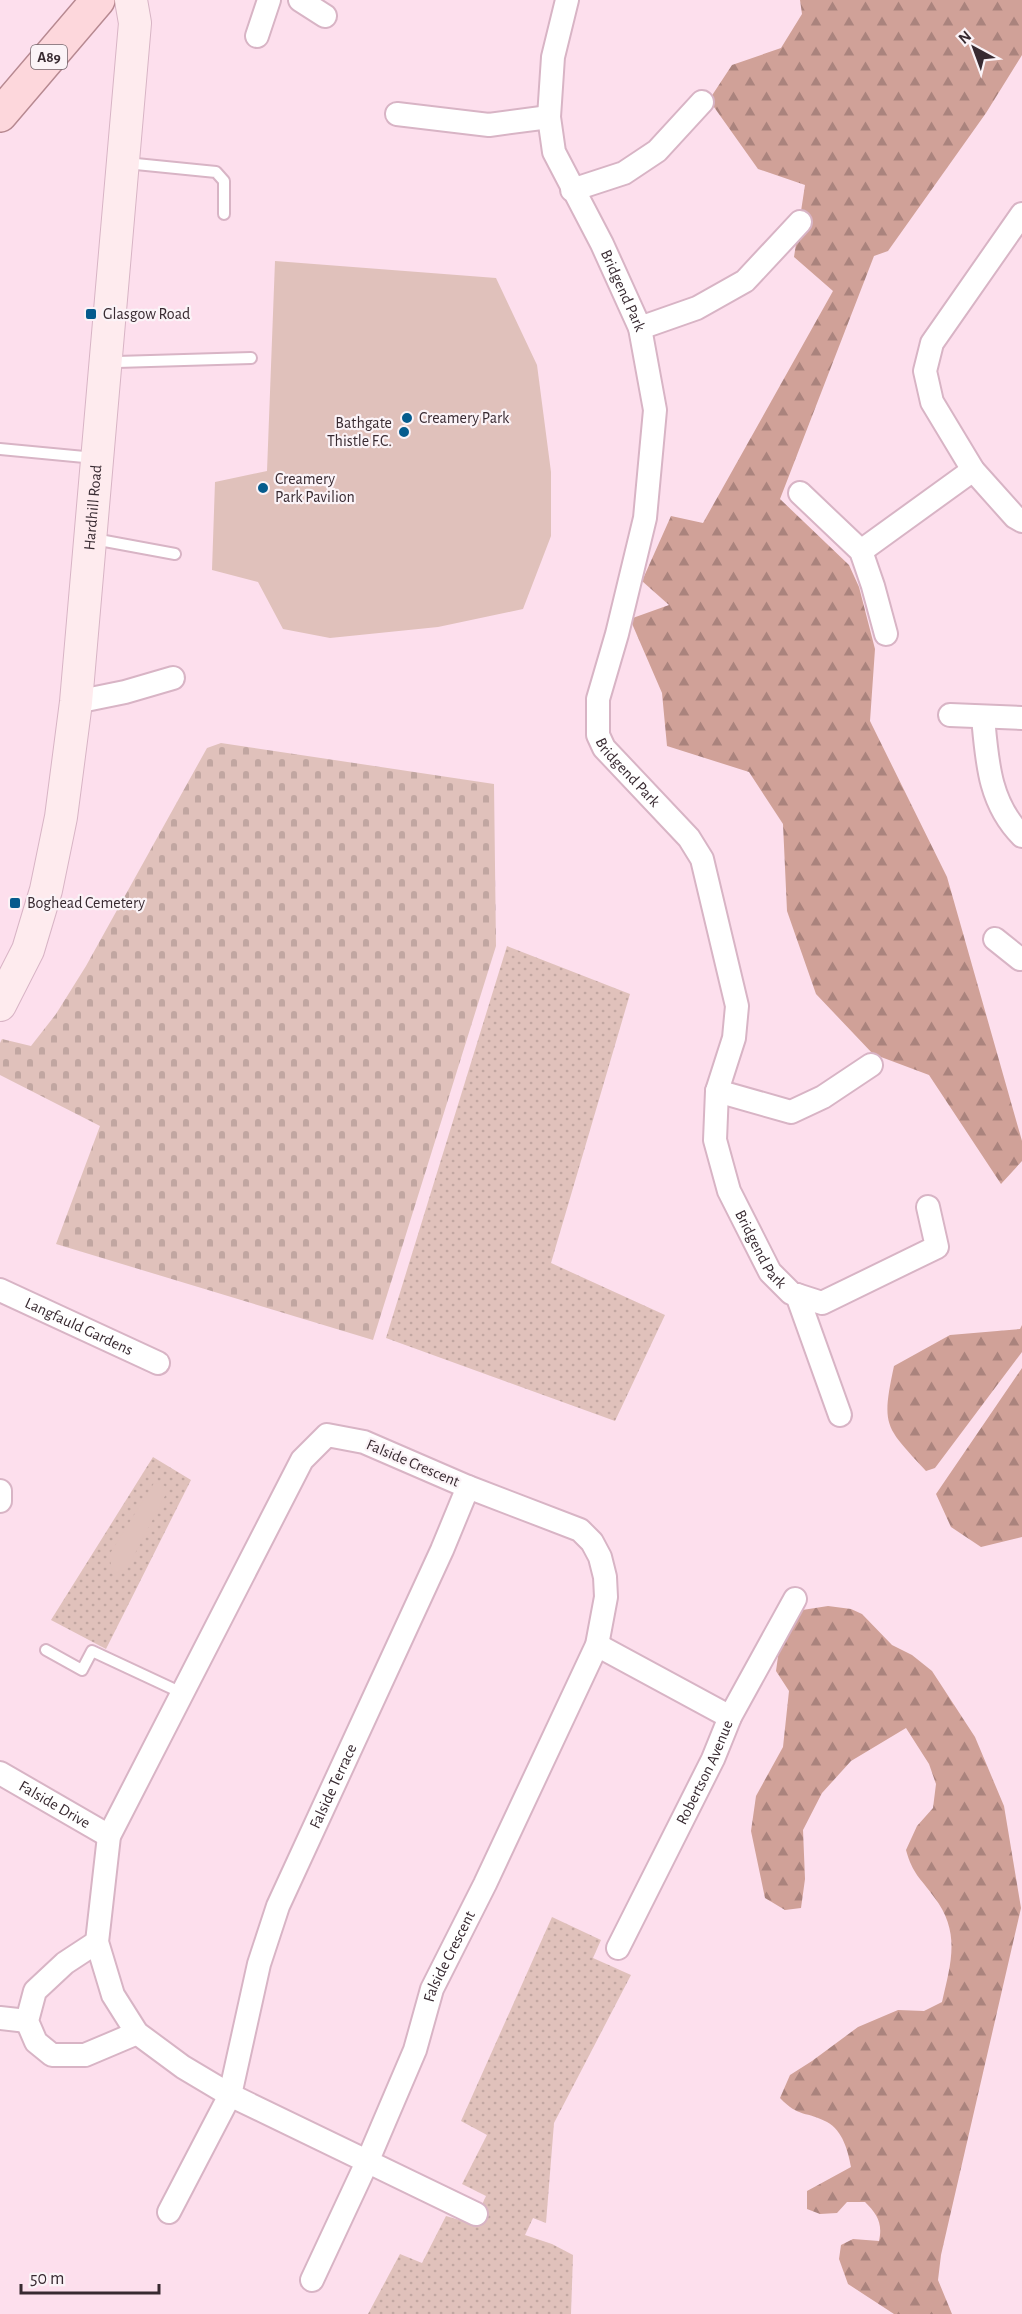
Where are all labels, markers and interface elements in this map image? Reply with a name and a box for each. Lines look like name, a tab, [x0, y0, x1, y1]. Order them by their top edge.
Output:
north arrow	[944, 18, 1004, 78]
text: N	[955, 28, 974, 47]
road number: A89	[31, 45, 67, 69]
street label: Bridgend Park	[598, 247, 649, 334]
place label: Glasgow Road	[103, 306, 190, 322]
marker: Glasgow Road	[84, 307, 98, 321]
place label: Creamery Park	[419, 410, 510, 427]
marker: Creamery Park	[400, 411, 414, 425]
place label: Bathgate Thistle F.C.	[327, 415, 392, 449]
marker: Bathgate Thistle F.C.	[397, 425, 411, 439]
street label: Hardhill Road	[81, 464, 105, 551]
place label: Creamery Park Pavilion	[275, 471, 355, 505]
marker: Creamery Park Pavilion	[256, 481, 270, 495]
street label: Bridgend Park	[592, 735, 664, 810]
place label: Boghead Cemetery	[27, 895, 145, 912]
marker: Boghead Cemetery	[8, 896, 22, 910]
street label: Bridgend Park	[732, 1207, 790, 1292]
street label: Langfauld Gardens	[23, 1295, 135, 1358]
street label: Falside Crescent	[364, 1436, 462, 1490]
street label: Robertson Avenue	[673, 1718, 736, 1827]
street label: Falside Terrace	[307, 1741, 360, 1831]
street label: Falside Drive	[16, 1778, 93, 1831]
street label: Falside Crescent	[421, 1908, 478, 2004]
scale bar	[21, 2257, 159, 2295]
text: 50 m	[30, 2270, 64, 2288]

